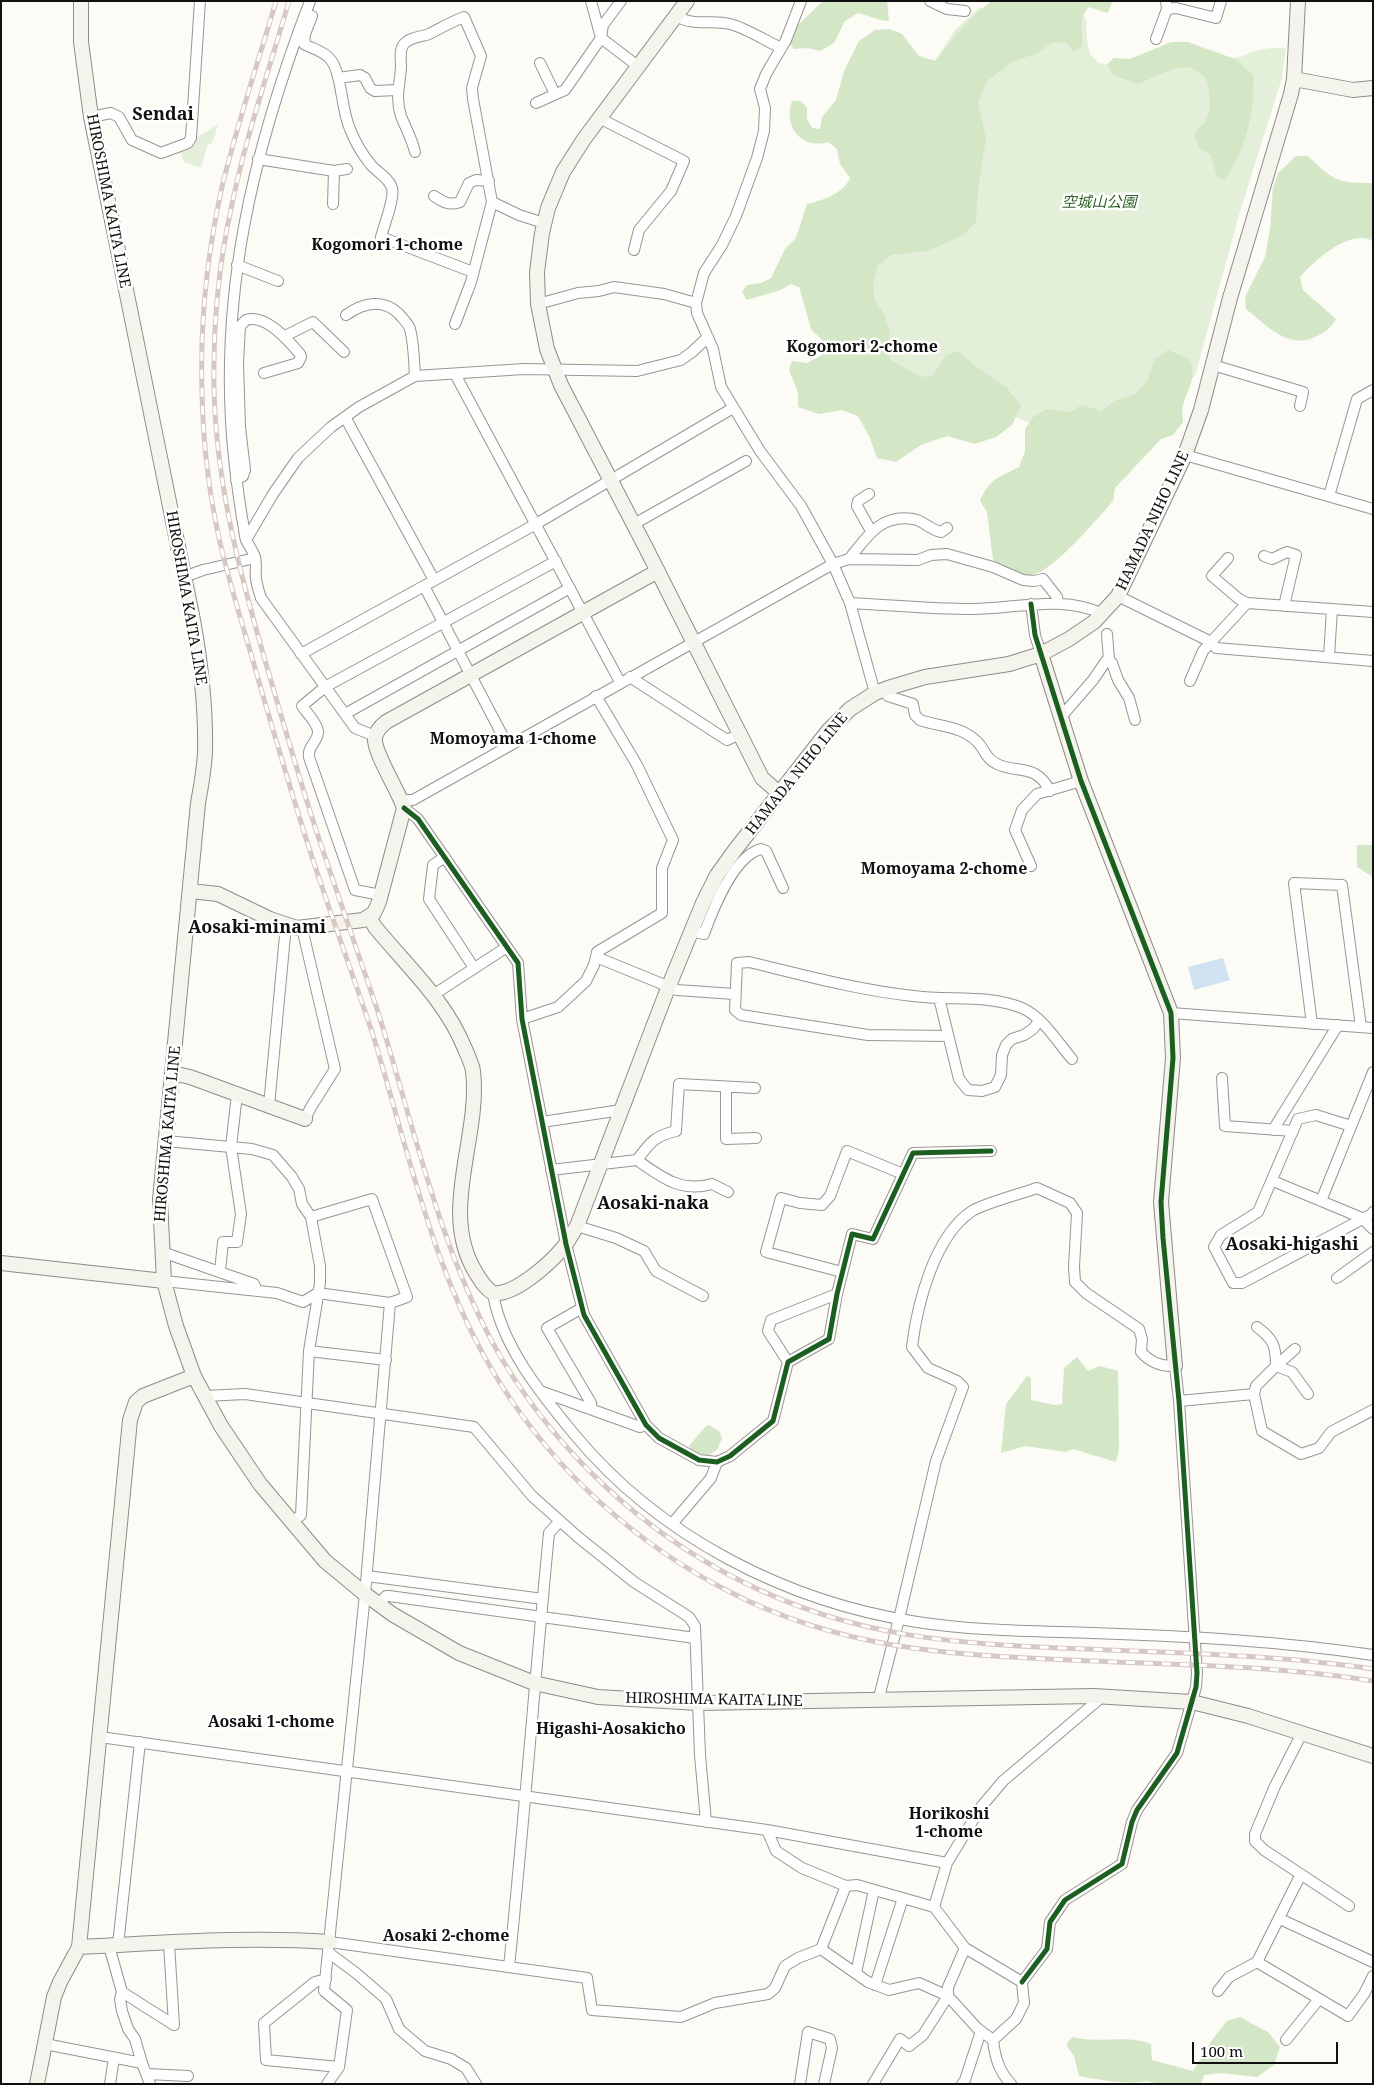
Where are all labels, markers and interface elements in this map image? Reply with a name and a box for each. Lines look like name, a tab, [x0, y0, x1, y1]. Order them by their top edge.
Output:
district label: Sendai	[132, 104, 194, 126]
street label: HIROSHIMA KAITA LINE	[82, 112, 134, 290]
park label: 空城山公園	[1062, 194, 1136, 212]
district label: Kogomori 1-chome	[311, 235, 463, 255]
district label: Kogomori 2-chome	[786, 337, 938, 357]
street label: HAMADA NIHO LINE	[1113, 448, 1193, 594]
street label: HIROSHIMA KAITA LINE	[162, 509, 210, 687]
street label: HAMADA NIHO LINE	[742, 709, 852, 839]
district label: Momoyama 1-chome	[430, 729, 596, 749]
district label: Momoyama 2-chome	[861, 859, 1027, 879]
district label: Aosaki-minami	[188, 917, 326, 939]
street label: HIROSHIMA KAITA LINE	[151, 1045, 185, 1223]
district label: Aosaki-naka	[597, 1193, 709, 1215]
district label: Aosaki-higashi	[1225, 1234, 1359, 1256]
street label: HIROSHIMA KAITA LINE	[625, 1689, 803, 1711]
district label: Aosaki 1-chome	[208, 1712, 334, 1732]
district label: Higashi-Aosakicho	[536, 1719, 686, 1739]
district label: Horikoshi 1-chome	[909, 1804, 989, 1842]
district label: Aosaki 2-chome	[383, 1926, 509, 1946]
scale bar	[1194, 2032, 1340, 2064]
text: 100 m	[1200, 2041, 1243, 2061]

